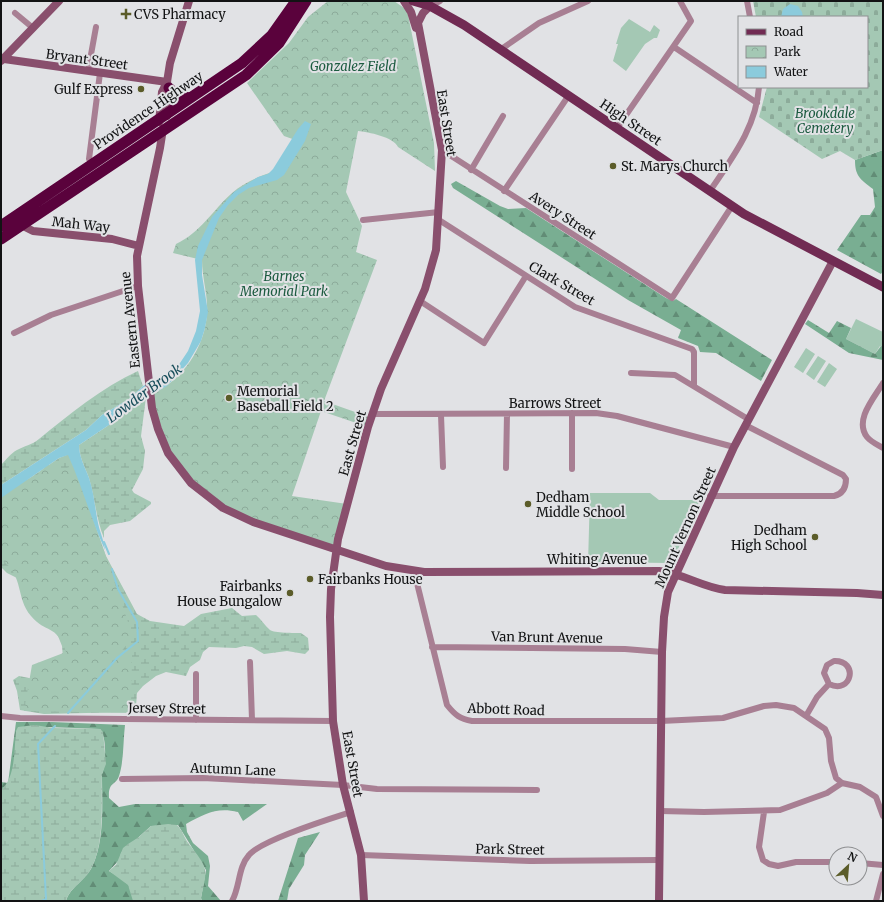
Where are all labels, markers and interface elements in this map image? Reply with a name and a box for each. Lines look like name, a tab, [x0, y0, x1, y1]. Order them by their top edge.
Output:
place label: CVS Pharmacy	[134, 6, 226, 23]
marker: CVS Pharmacy	[121, 9, 131, 19]
legend	[738, 16, 868, 88]
text: Road	[774, 24, 803, 39]
text: Park	[774, 44, 801, 59]
street label: Bryant Street	[45, 45, 129, 74]
park label: Gonzalez Field	[310, 58, 397, 75]
text: Water	[773, 64, 809, 79]
street label: Providence Highway	[90, 67, 207, 153]
place label: Gulf Express	[54, 81, 133, 98]
marker: Gulf Express	[136, 84, 146, 94]
street label: East Street	[433, 88, 460, 158]
street label: High Street	[597, 96, 665, 149]
park label: Brookdale Cemetery	[795, 105, 855, 137]
place label: St. Marys Church	[621, 158, 729, 175]
marker: St. Marys Church	[608, 161, 618, 171]
street label: Avery Street	[525, 187, 599, 243]
street label: Mah Way	[51, 213, 111, 236]
street label: Clark Street	[526, 258, 598, 309]
park label: Barnes Memorial Park	[239, 268, 328, 300]
street label: Eastern Avenue	[117, 271, 144, 369]
water label: Lowder Brook	[103, 359, 186, 426]
place label: Memorial Baseball Field 2	[237, 383, 334, 415]
marker: Memorial Baseball Field 2	[224, 393, 234, 403]
street label: Barrows Street	[509, 395, 601, 412]
street label: East Street	[335, 408, 370, 478]
street label: Mount Vernon Street	[651, 464, 720, 590]
place label: Dedham Middle School	[536, 489, 625, 521]
marker: Dedham Middle School	[523, 499, 533, 509]
place label: Dedham High School	[731, 522, 807, 554]
marker: Dedham High School	[810, 532, 820, 542]
street label: Whiting Avenue	[546, 551, 647, 568]
place label: Fairbanks House	[318, 571, 423, 588]
marker: Fairbanks House	[305, 574, 315, 584]
place label: Fairbanks House Bungalow	[177, 578, 283, 610]
marker: Fairbanks House Bungalow	[285, 588, 295, 598]
street label: Van Brunt Avenue	[490, 628, 603, 647]
street label: Jersey Street	[127, 699, 206, 718]
street label: Abbott Road	[466, 700, 545, 719]
street label: East Street	[338, 729, 367, 799]
street label: Autumn Lane	[189, 759, 276, 779]
street label: Park Street	[475, 840, 545, 859]
north arrow	[828, 846, 868, 886]
text: N	[845, 849, 860, 865]

